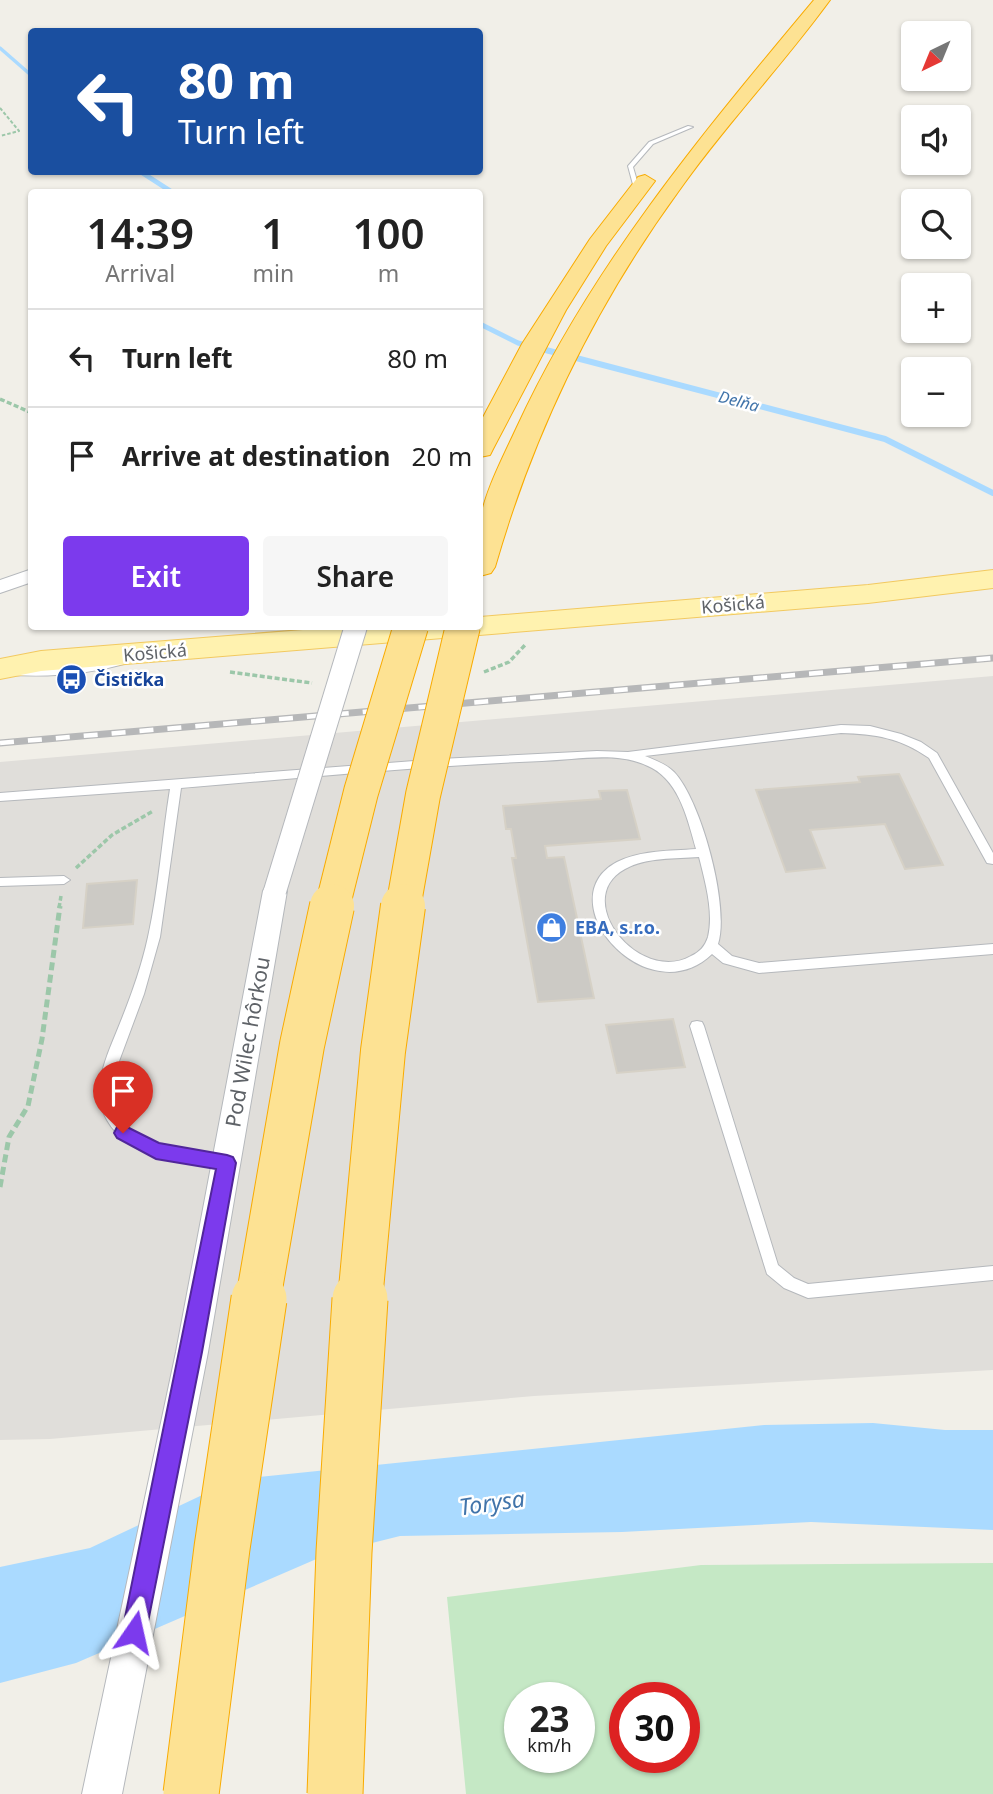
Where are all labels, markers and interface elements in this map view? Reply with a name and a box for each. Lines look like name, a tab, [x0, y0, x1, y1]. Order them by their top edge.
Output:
north arrow	[901, 21, 971, 91]
map controls	[901, 21, 971, 427]
text: 80 m	[178, 47, 295, 113]
icon: left	[63, 56, 154, 147]
button: sound	[901, 105, 971, 175]
text: Turn left	[178, 110, 304, 153]
button: search	[901, 189, 971, 259]
text: 14:39	[86, 204, 194, 261]
text: 1	[261, 204, 285, 261]
text: 100	[353, 204, 425, 261]
text: Arrival	[105, 257, 175, 289]
text: min	[252, 257, 294, 289]
text: m	[378, 257, 399, 289]
button: +	[901, 273, 971, 343]
icon: left	[63, 339, 101, 377]
text: Turn left	[122, 340, 233, 376]
text: 80 m	[387, 340, 448, 376]
button: −	[901, 357, 971, 427]
water label: Delňa	[716, 385, 762, 417]
icon: arrive	[63, 437, 101, 475]
text: Arrive at destination	[122, 438, 391, 474]
text: 20 m	[412, 438, 472, 474]
button: Exit	[63, 536, 249, 616]
button: Share	[263, 536, 448, 616]
street label: Košická	[700, 589, 766, 619]
street label: Košická	[122, 637, 188, 667]
bus stop icon: Čistička	[54, 663, 88, 697]
place label: Čistička	[94, 667, 164, 691]
shop icon: EBA, s.r.o.	[535, 911, 569, 945]
place label: EBA, s.r.o.	[575, 915, 660, 939]
street label: Pod Wilec hôrkou	[218, 954, 276, 1129]
pin	[93, 1061, 153, 1133]
icon: arrive	[104, 1072, 142, 1110]
water label: Torysa	[457, 1482, 527, 1522]
position arrow	[97, 1595, 171, 1669]
speed limit sign: 30	[609, 1682, 700, 1773]
text: 23	[529, 1695, 570, 1742]
text: km/h	[527, 1733, 572, 1757]

